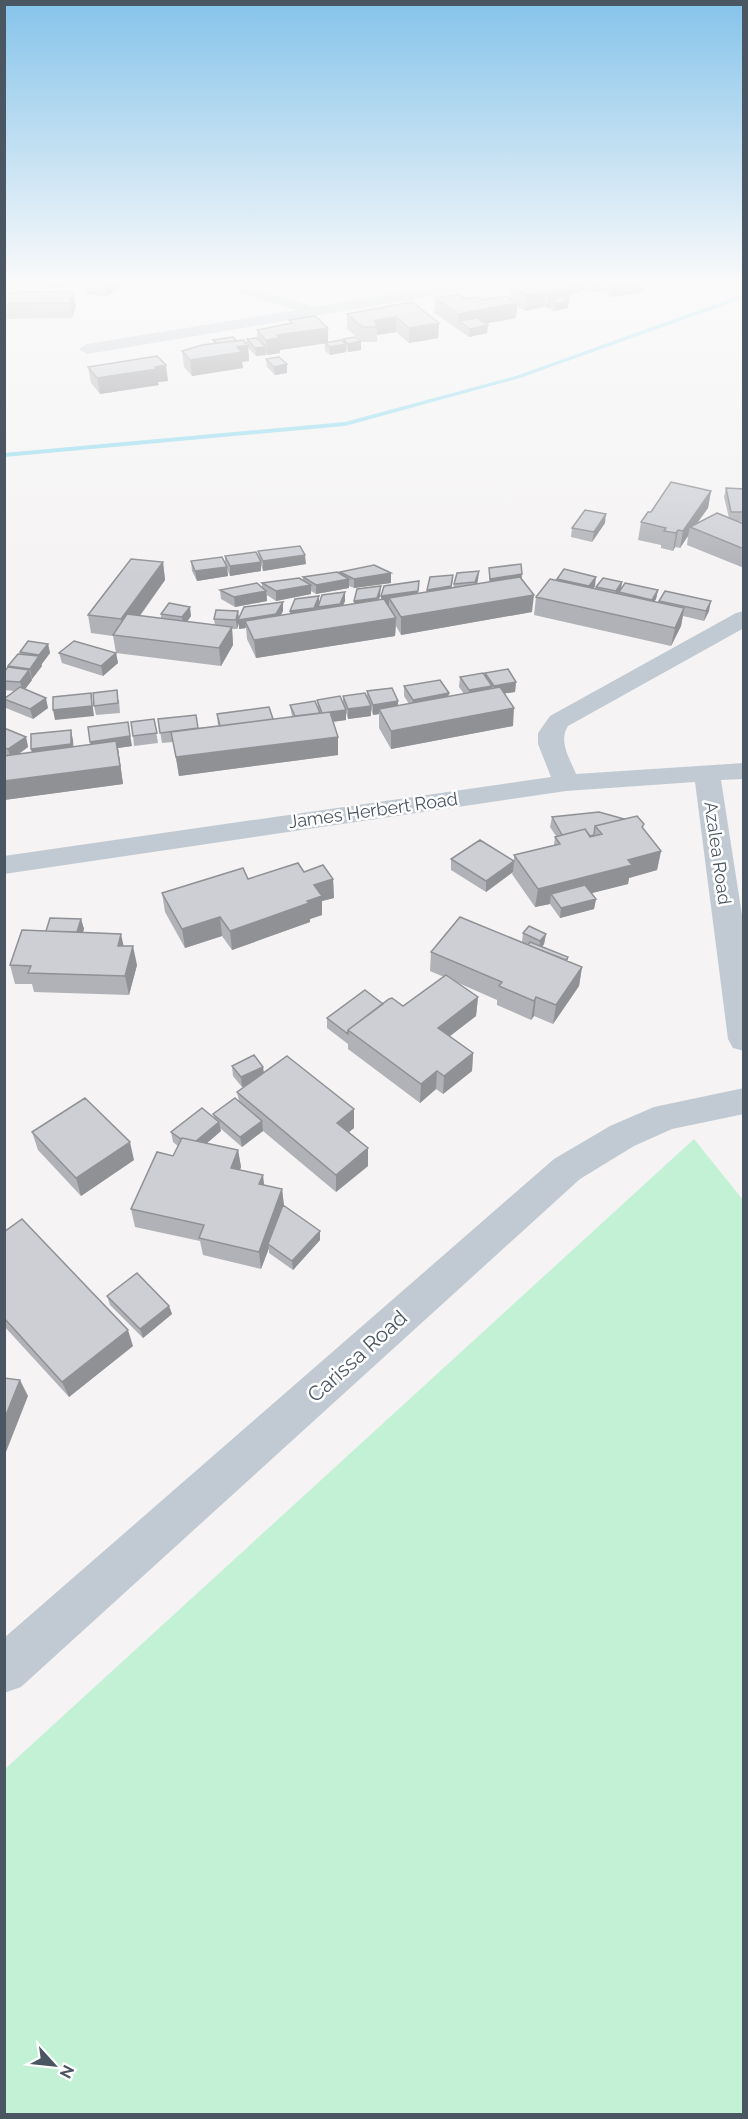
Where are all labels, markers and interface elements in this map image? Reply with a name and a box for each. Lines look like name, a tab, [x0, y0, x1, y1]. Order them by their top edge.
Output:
street label: James Herbert Road	[287, 788, 459, 832]
street label: Azalea Road	[700, 800, 736, 906]
street label: Carissa Road	[302, 1305, 412, 1407]
north arrow	[24, 2035, 84, 2095]
text: N	[56, 2062, 78, 2081]

